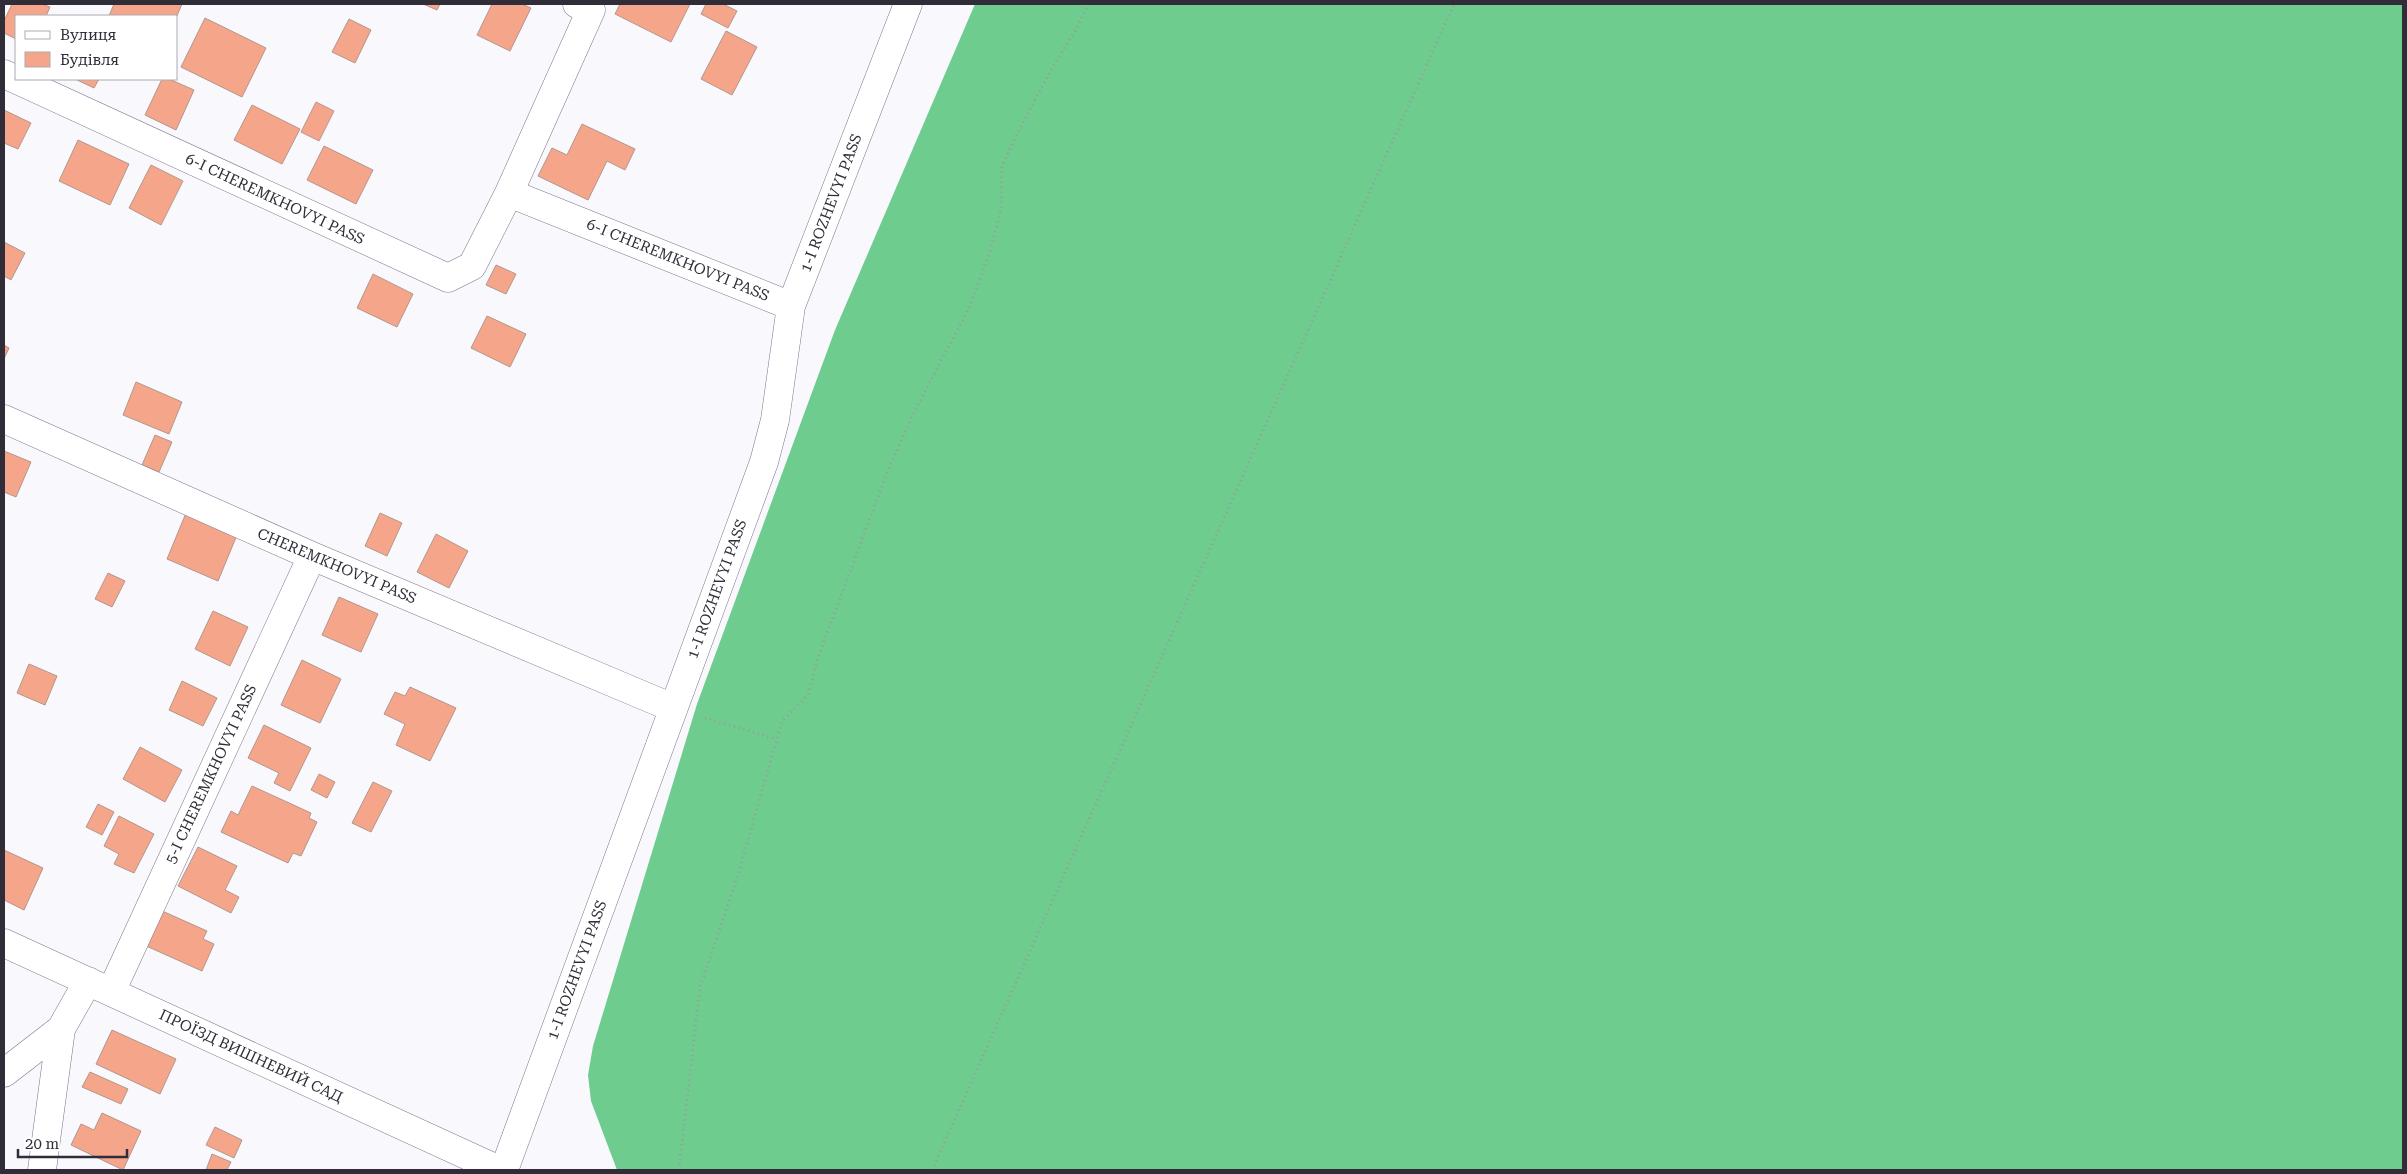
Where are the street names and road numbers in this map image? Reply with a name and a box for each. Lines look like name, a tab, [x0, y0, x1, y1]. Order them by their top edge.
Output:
street label: 1-I ROZHEVYI PASS	[796, 131, 866, 275]
street label: 6-I CHEREMKHOVYI PASS	[183, 150, 367, 248]
street label: 6-I CHEREMKHOVYI PASS	[584, 215, 772, 305]
street label: 1-I ROZHEVYI PASS	[683, 517, 751, 661]
street label: CHEREMKHOVYI PASS	[255, 524, 419, 608]
street label: 5-I CHEREMKHOVYI PASS	[162, 682, 260, 866]
street label: 1-I ROZHEVYI PASS	[543, 898, 611, 1042]
street label: ПРОЇЗД ВИШНЕВИЙ САД	[156, 1006, 346, 1106]

